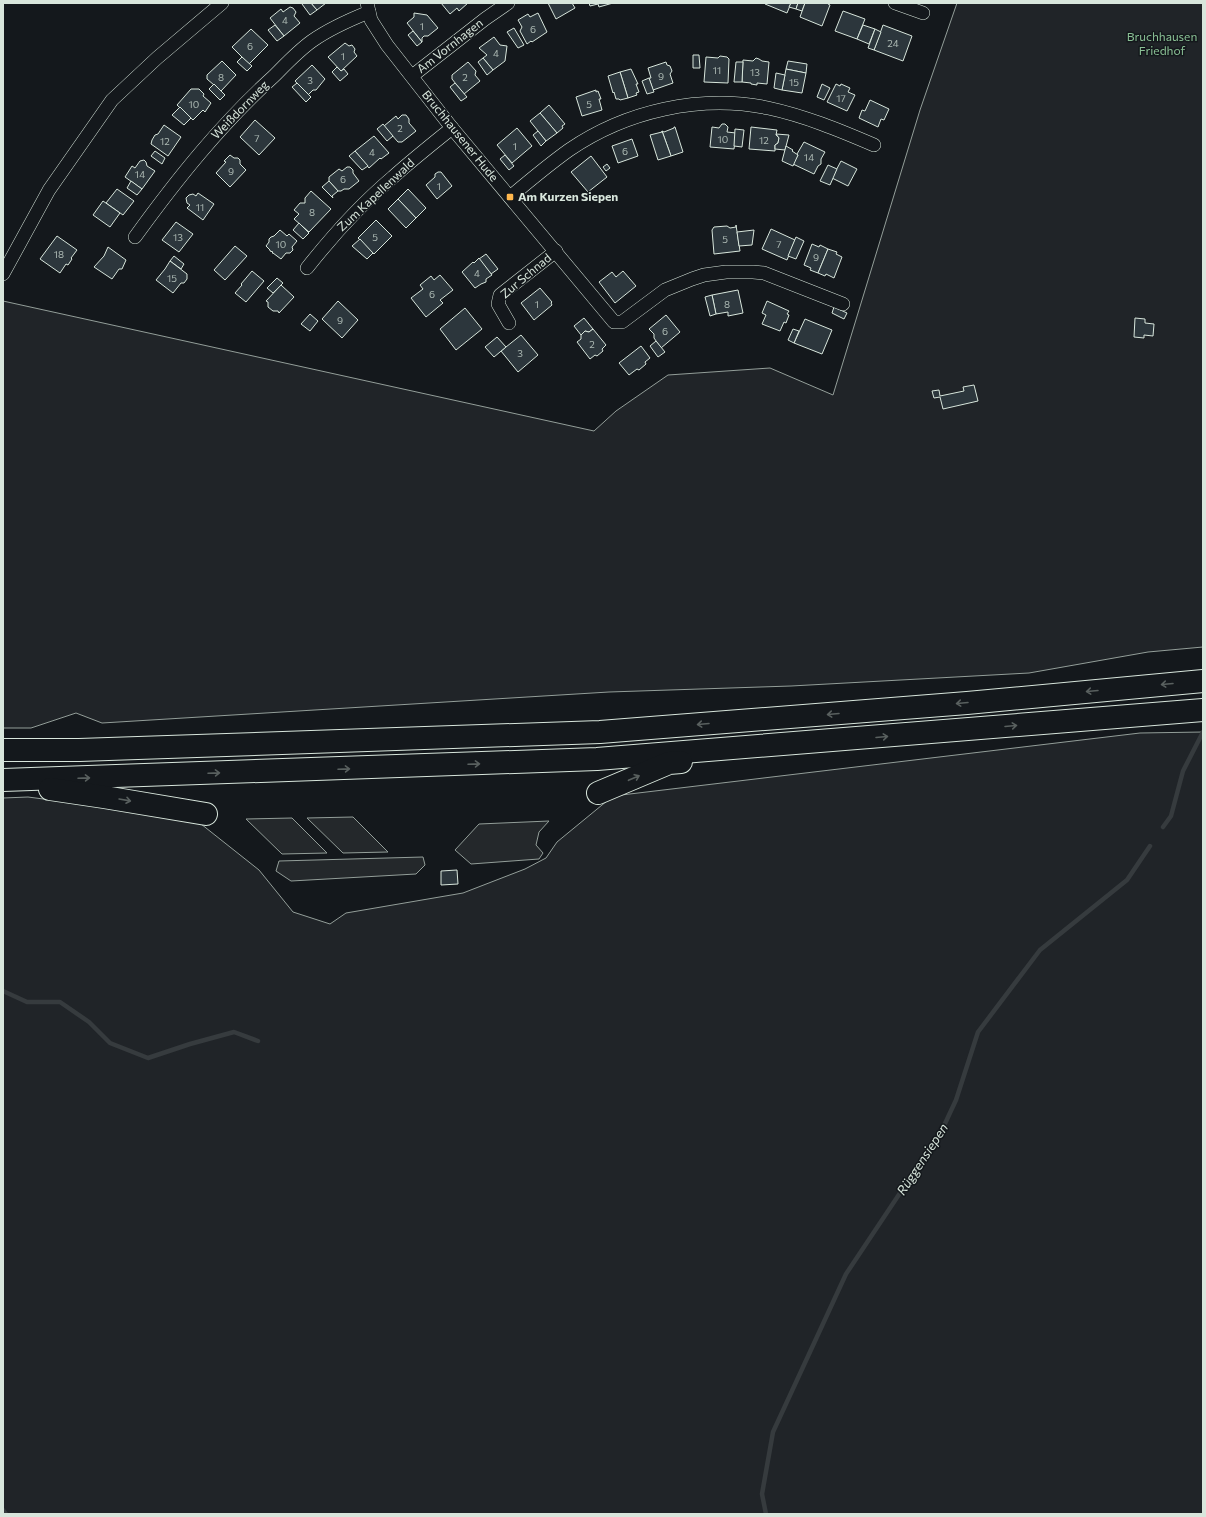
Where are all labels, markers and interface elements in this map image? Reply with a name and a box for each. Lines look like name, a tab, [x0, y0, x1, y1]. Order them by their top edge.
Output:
house number: 4	[282, 14, 288, 26]
street label: Am Vornhagen	[414, 15, 485, 75]
house number: 1	[420, 20, 424, 32]
house number: 6	[530, 23, 536, 35]
park label: Bruchhausen Friedhof	[1127, 29, 1197, 57]
house number: 24	[887, 37, 899, 49]
house number: 6	[247, 40, 253, 52]
house number: 4	[493, 47, 499, 59]
house number: 1	[341, 50, 345, 62]
house number: 11	[713, 64, 721, 76]
house number: 13	[750, 66, 760, 78]
house number: 9	[658, 70, 664, 82]
house number: 8	[218, 71, 224, 83]
house number: 2	[462, 71, 468, 83]
house number: 3	[307, 74, 313, 86]
house number: 15	[789, 76, 799, 88]
street label: Weißdornweg	[208, 77, 271, 141]
street label: Bruchhausener Hude	[420, 87, 502, 184]
house number: 17	[836, 92, 846, 104]
house number: 10	[189, 98, 199, 110]
house number: 5	[586, 98, 592, 110]
house number: 2	[397, 122, 403, 134]
house number: 7	[254, 132, 260, 144]
house number: 10	[718, 133, 728, 145]
house number: 12	[759, 134, 769, 146]
house number: 12	[160, 135, 170, 147]
house number: 1	[513, 140, 517, 152]
house number: 6	[622, 145, 628, 157]
house number: 4	[369, 146, 375, 158]
house number: 14	[804, 151, 814, 163]
street label: Zum Kapellenwald	[334, 155, 417, 234]
house number: 9	[228, 165, 234, 177]
house number: 14	[135, 168, 145, 180]
house number: 6	[340, 173, 346, 185]
house number: 1	[437, 180, 441, 192]
place label: Am Kurzen Siepen	[518, 189, 618, 203]
marker: Am Kurzen Siepen	[505, 192, 515, 202]
house number: 11	[196, 201, 204, 213]
house number: 8	[309, 206, 315, 218]
house number: 13	[173, 231, 183, 243]
house number: 5	[372, 231, 378, 243]
house number: 5	[722, 233, 728, 245]
house number: 10	[276, 238, 286, 250]
house number: 7	[776, 238, 782, 250]
house number: 18	[54, 248, 64, 260]
street label: Zur Schnad	[497, 250, 554, 300]
house number: 9	[813, 251, 819, 263]
house number: 4	[474, 267, 480, 279]
house number: 15	[167, 272, 177, 284]
house number: 6	[429, 288, 435, 300]
house number: 1	[535, 298, 539, 310]
house number: 8	[724, 298, 730, 310]
house number: 9	[337, 314, 343, 326]
house number: 6	[662, 325, 668, 337]
house number: 2	[589, 338, 595, 350]
house number: 3	[517, 347, 523, 359]
one-way arrow	[1161, 681, 1174, 688]
one-way arrow	[1086, 687, 1099, 695]
one-way arrow	[956, 700, 969, 707]
one-way arrow	[827, 710, 840, 717]
one-way arrow	[697, 720, 710, 727]
one-way arrow	[1004, 723, 1017, 730]
one-way arrow	[875, 733, 888, 741]
one-way arrow	[467, 760, 480, 768]
one-way arrow	[337, 765, 350, 772]
one-way arrow	[207, 770, 220, 777]
one-way arrow	[77, 774, 90, 782]
one-way arrow	[627, 774, 639, 781]
one-way arrow	[118, 796, 131, 804]
water label: Rüggensiepen	[893, 1120, 951, 1198]

